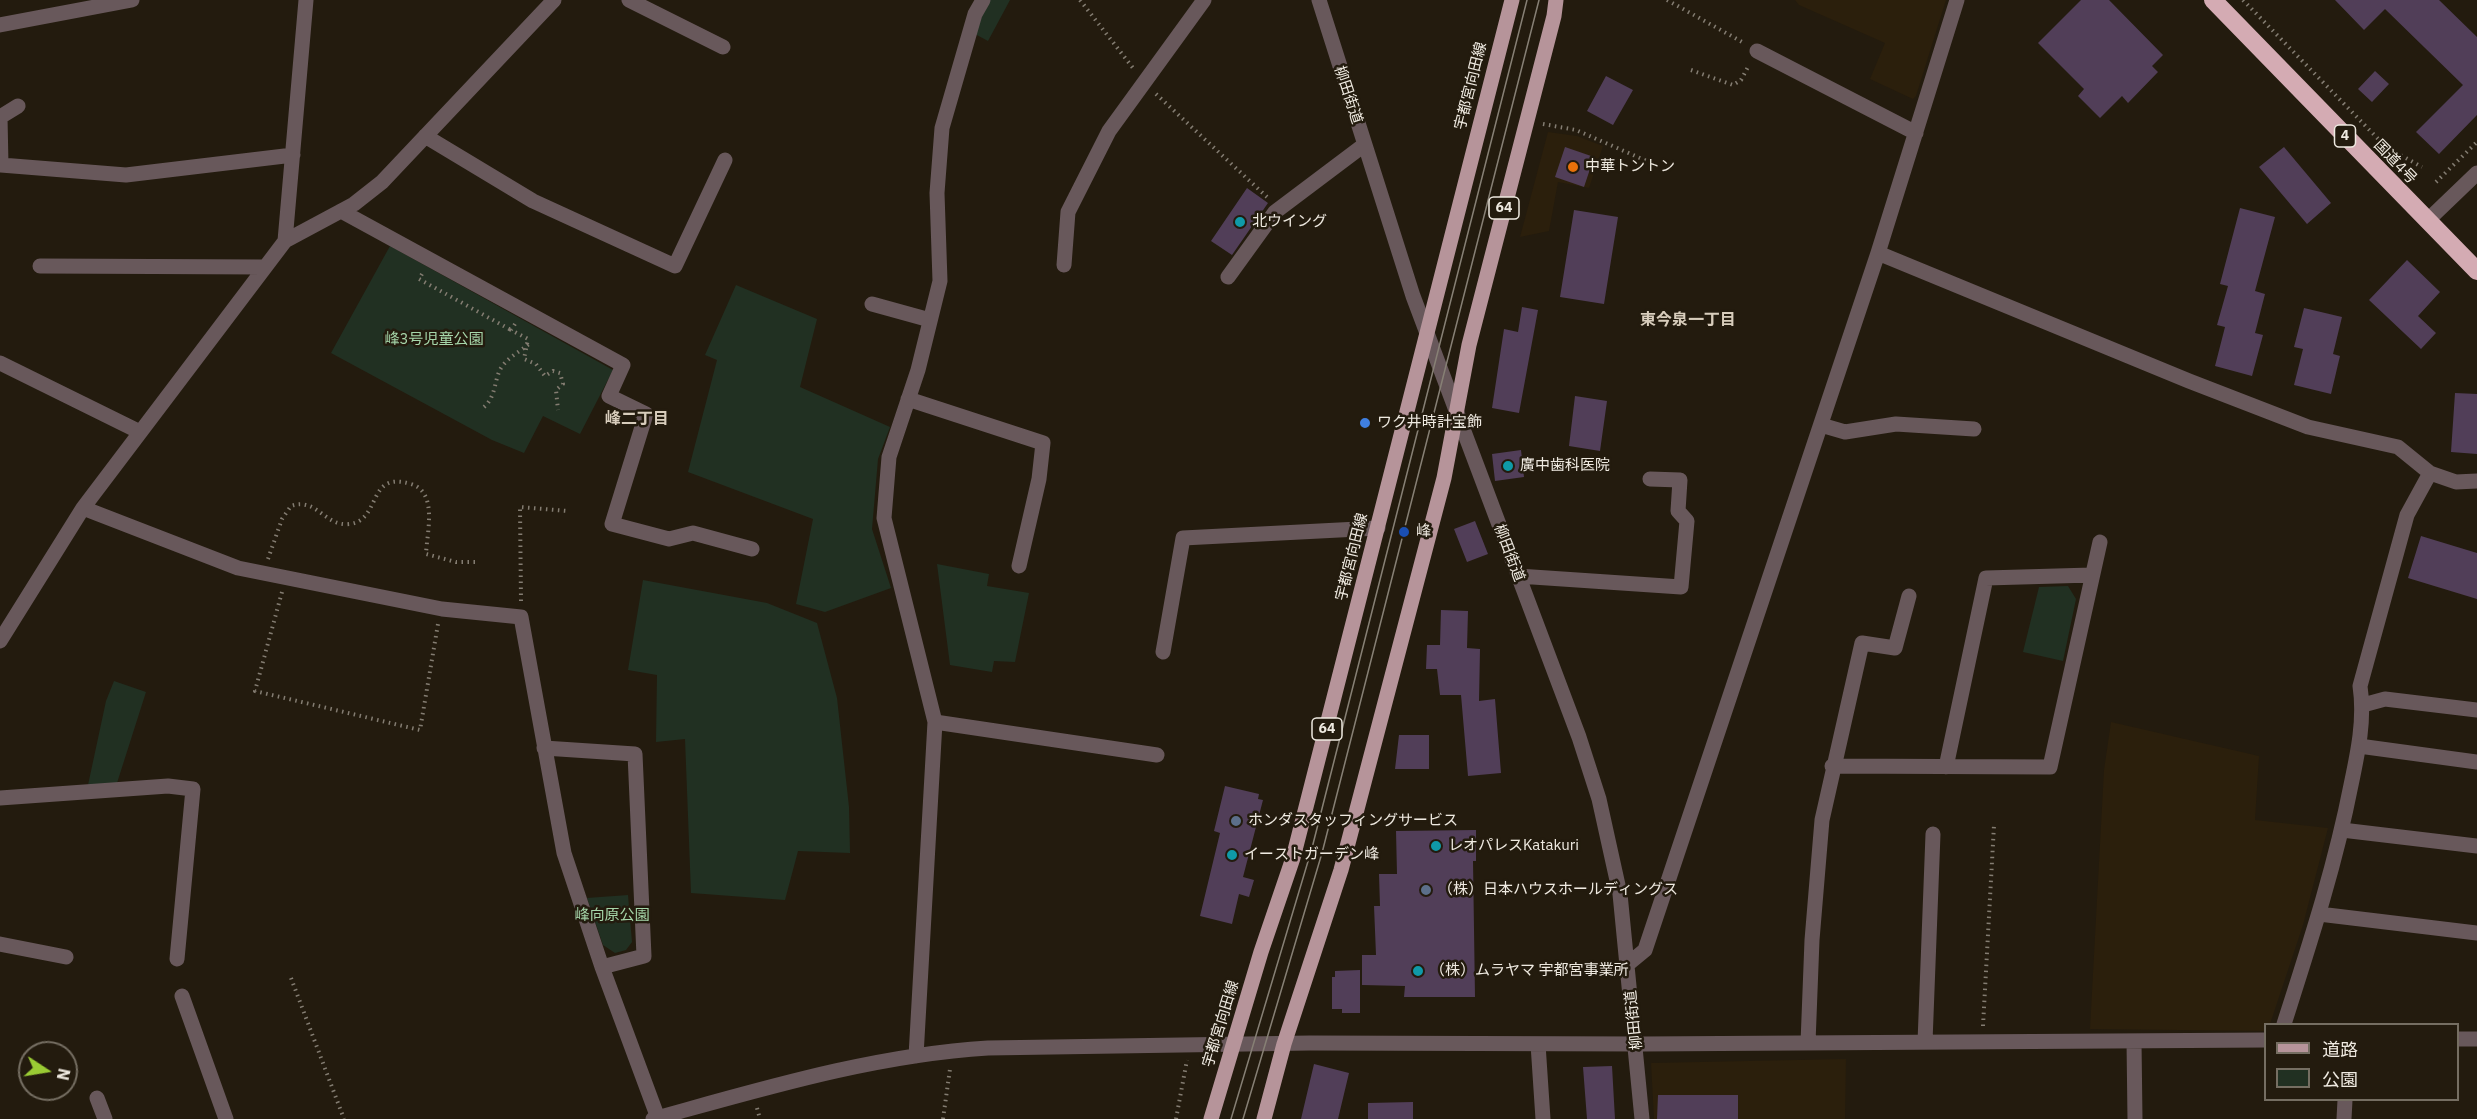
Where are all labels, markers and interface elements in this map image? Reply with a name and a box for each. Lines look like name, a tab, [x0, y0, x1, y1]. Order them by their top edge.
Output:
street label: 宇都宮向田線	[1451, 40, 1491, 132]
street label: 柳田街道	[1330, 64, 1366, 126]
road number: 4	[2334, 125, 2356, 147]
street label: 国道4号	[2370, 136, 2420, 188]
place label: 中華トントン	[1585, 158, 1675, 176]
marker: 中華トントン	[1566, 160, 1580, 174]
road number: 64	[1489, 197, 1519, 219]
place label: 北ウイング	[1252, 213, 1327, 231]
marker: 北ウイング	[1233, 215, 1247, 229]
district label: 東今泉一丁目	[1640, 310, 1736, 330]
park label: 峰3号児童公園	[385, 331, 483, 349]
district label: 峰二丁目	[605, 409, 669, 429]
place label: ワク井時計宝飾	[1377, 414, 1482, 432]
marker: ワク井時計宝飾	[1358, 416, 1372, 430]
place label: 廣中歯科医院	[1520, 457, 1610, 475]
marker: 廣中歯科医院	[1501, 459, 1515, 473]
street label: 宇都宮向田線	[1332, 511, 1372, 603]
street label: 柳田街道	[1490, 522, 1528, 584]
place label: 峰	[1416, 523, 1431, 541]
marker: 峰	[1397, 525, 1411, 539]
road number: 64	[1312, 718, 1342, 740]
place label: ホンダスタッフィングサービス	[1248, 812, 1458, 830]
marker: ホンダスタッフィングサービス	[1229, 814, 1243, 828]
place label: レオパレスKatakuri	[1448, 837, 1579, 855]
marker: レオパレスKatakuri	[1429, 839, 1443, 853]
place label: イーストガーデン峰	[1244, 846, 1379, 864]
marker: イーストガーデン峰	[1225, 848, 1239, 862]
place label: （株）日本ハウスホールディングス	[1438, 881, 1678, 899]
marker: （株）日本ハウスホールディングス	[1419, 883, 1433, 897]
park label: 峰向原公園	[575, 907, 649, 925]
place label: （株）ムラヤマ 宇都宮事業所	[1430, 962, 1629, 980]
marker: （株）ムラヤマ 宇都宮事業所	[1411, 964, 1425, 978]
street label: 宇都宮向田線	[1199, 978, 1243, 1070]
street label: 柳田街道	[1622, 989, 1646, 1051]
legend	[2264, 1023, 2459, 1101]
text: 道路	[2322, 1038, 2358, 1061]
north arrow	[18, 1041, 78, 1101]
text: N	[53, 1067, 75, 1082]
text: 公園	[2322, 1068, 2358, 1091]

